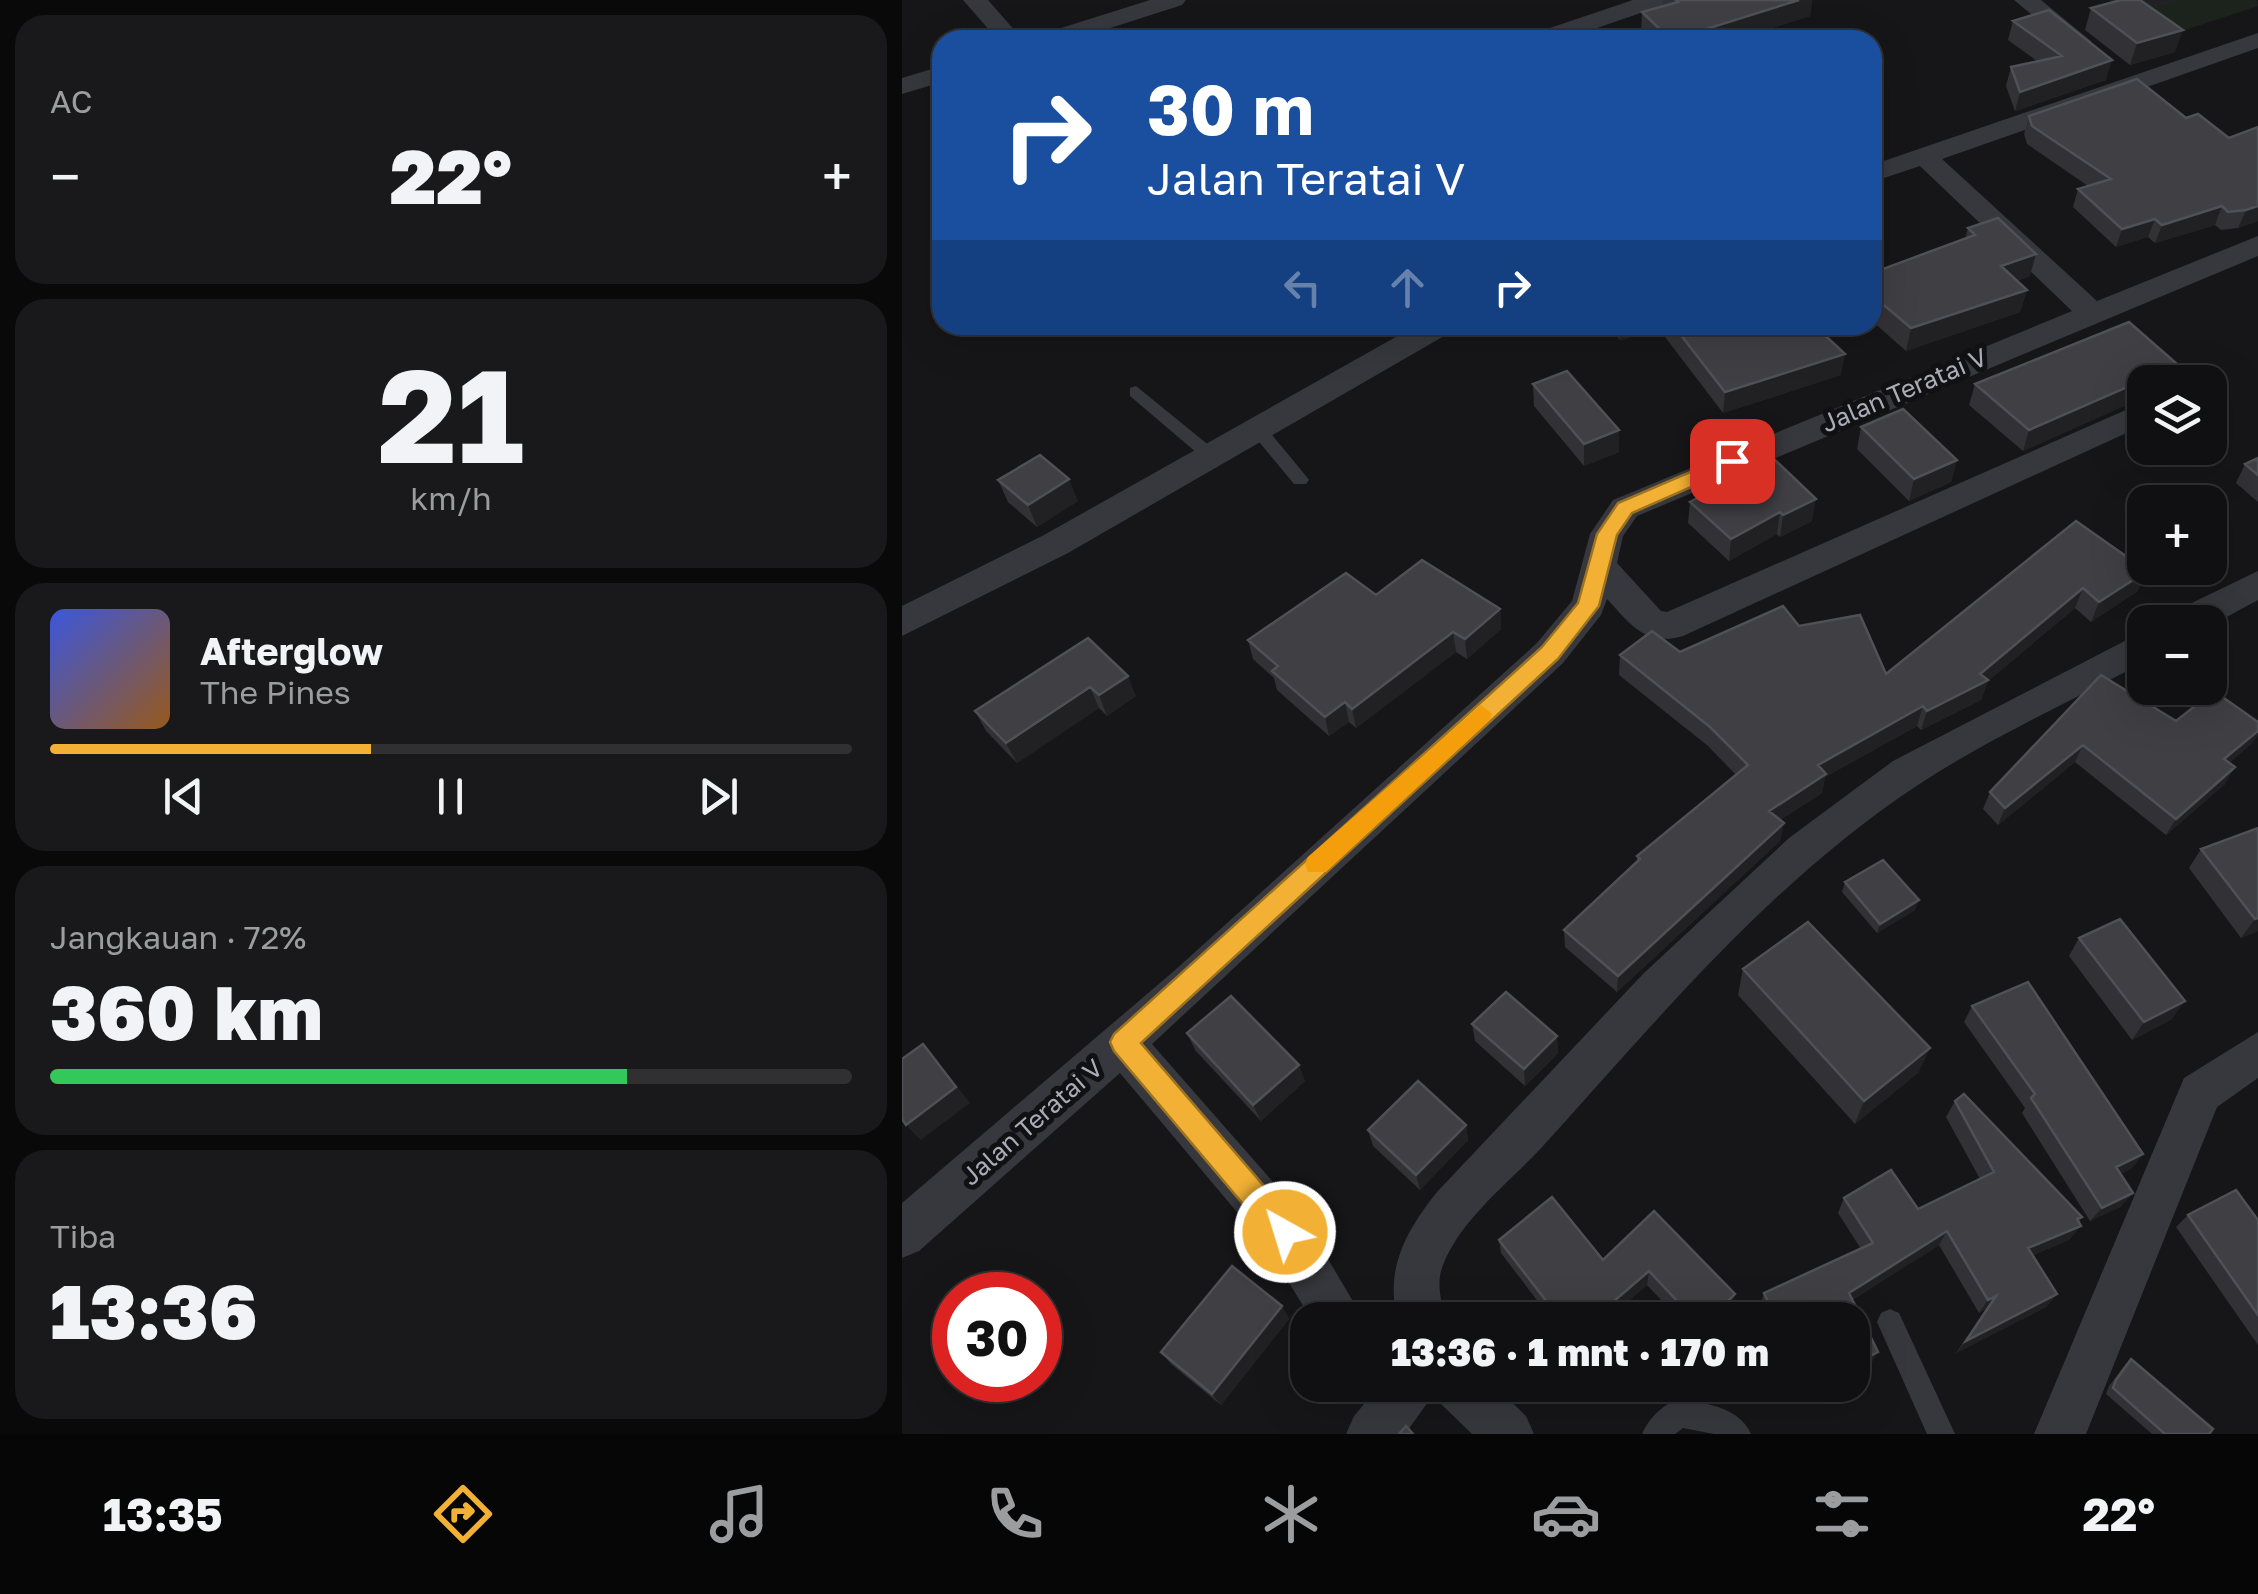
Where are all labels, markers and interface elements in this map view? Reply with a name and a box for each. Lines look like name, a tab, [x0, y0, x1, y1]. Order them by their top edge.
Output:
text: 30 m	[1147, 66, 1314, 150]
icon: right	[982, 70, 1112, 200]
text: AC	[50, 82, 93, 120]
text: 22°	[390, 130, 512, 221]
text: −	[50, 143, 80, 209]
text: +	[822, 143, 852, 209]
text: Jalan Teratai V	[1147, 151, 1465, 205]
icon: left	[1275, 260, 1330, 315]
icon: ahead	[1380, 260, 1435, 315]
icon: right	[1485, 260, 1540, 315]
text: 21	[378, 336, 524, 492]
street label: Jalan Teratai V	[1816, 341, 1991, 438]
map controls	[2127, 365, 2227, 705]
button: layers	[2127, 365, 2227, 465]
pin	[1690, 419, 1775, 504]
icon: arrive	[1705, 434, 1760, 489]
text: km/h	[410, 479, 492, 517]
button: +	[2127, 485, 2227, 585]
button: −	[2127, 605, 2227, 705]
text: Afterglow	[200, 628, 383, 673]
text: The Pines	[200, 673, 351, 711]
icon: previous	[156, 769, 211, 824]
icon: pause	[423, 769, 478, 824]
icon: next	[691, 769, 746, 824]
text: Jangkauan · 72%	[50, 918, 306, 956]
text: 360 km	[50, 966, 323, 1057]
street label: Jalan Teratai V	[955, 1052, 1109, 1191]
position arrow	[1233, 1180, 1337, 1284]
text: Tiba	[50, 1217, 116, 1255]
text: 13:36	[50, 1265, 258, 1356]
speed limit sign: 30	[932, 1272, 1062, 1402]
text: 13:36 · 1 mnt · 170 m	[1391, 1329, 1769, 1374]
icon: directions	[428, 1479, 498, 1549]
icon: music	[704, 1479, 774, 1549]
icon: phone	[980, 1479, 1050, 1549]
icon: climate	[1256, 1479, 1326, 1549]
icon: car	[1531, 1479, 1601, 1549]
icon: filters	[1807, 1479, 1877, 1549]
text: 13:35	[103, 1487, 223, 1541]
text: 22°	[2083, 1487, 2155, 1541]

